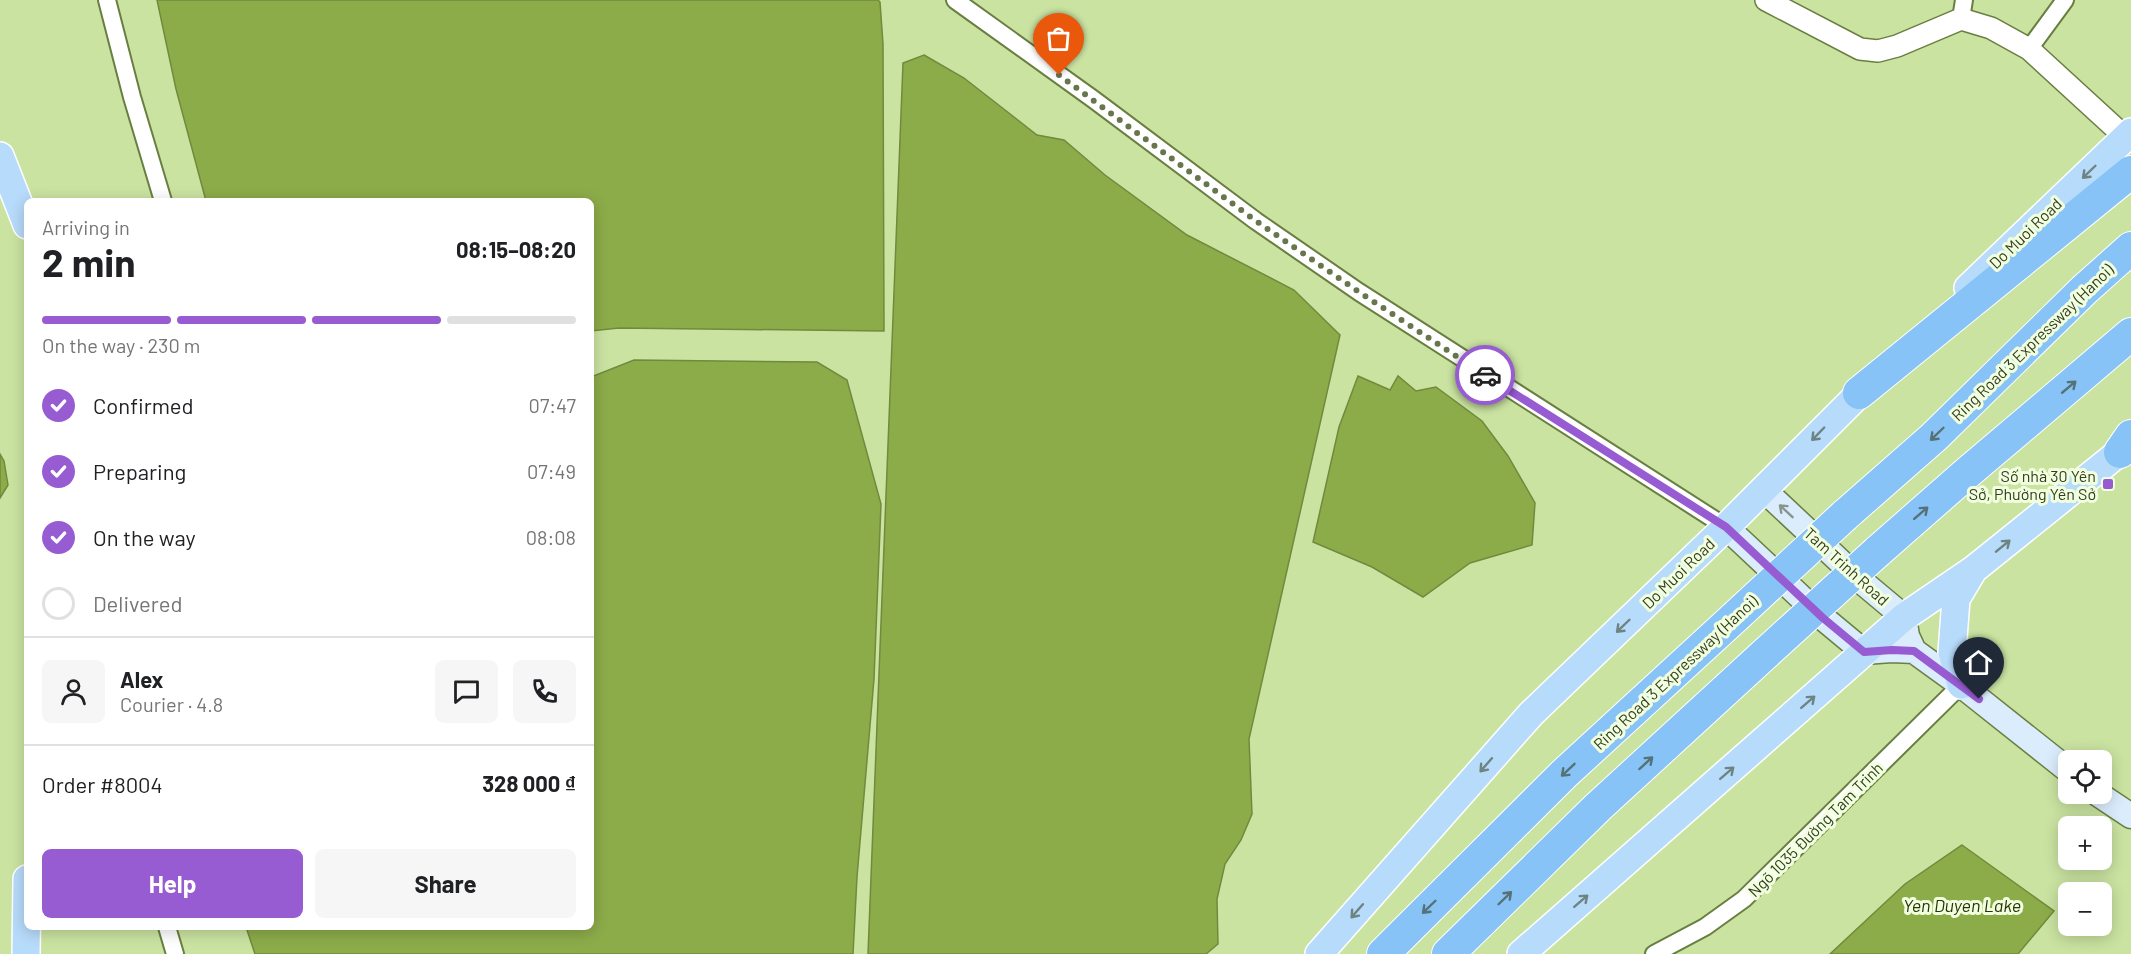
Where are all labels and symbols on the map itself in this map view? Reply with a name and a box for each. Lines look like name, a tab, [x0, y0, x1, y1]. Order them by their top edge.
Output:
pin	[1033, 13, 1084, 75]
one-way arrow	[2081, 165, 2096, 179]
street label: Do Muoi Road	[1985, 194, 2065, 272]
street label: Ring Road 3 Expressway (Hanoi)	[1947, 259, 2117, 424]
courier	[1455, 345, 1515, 405]
one-way arrow	[2061, 380, 2077, 393]
one-way arrow	[1930, 426, 1945, 441]
one-way arrow	[1811, 427, 1825, 442]
place label: Số nhà 30 Yên Sở, Phường Yên Sở	[1969, 466, 2096, 503]
marker: Số nhà 30 Yên Sở, Phường Yên Sở	[2101, 477, 2115, 491]
one-way arrow	[1779, 504, 1794, 518]
one-way arrow	[1913, 506, 1928, 520]
street label: Tam Trinh Road	[1801, 523, 1893, 609]
street label: Do Muoi Road	[1638, 534, 1718, 612]
one-way arrow	[1994, 540, 2010, 553]
street label: Ring Road 3 Expressway (Hanoi)	[1589, 590, 1762, 753]
one-way arrow	[1615, 618, 1630, 633]
pin	[1953, 637, 2004, 699]
one-way arrow	[1800, 695, 1815, 709]
one-way arrow	[1638, 756, 1653, 770]
one-way arrow	[1479, 757, 1493, 772]
street label: Ngõ 1035 Đường Tam Trinh	[1744, 758, 1886, 900]
one-way arrow	[1561, 763, 1576, 777]
one-way arrow	[1719, 766, 1735, 779]
one-way arrow	[1498, 891, 1513, 906]
one-way arrow	[1573, 894, 1588, 908]
water label: Yen Duyen Lake	[1903, 894, 2021, 916]
one-way arrow	[1422, 899, 1437, 914]
one-way arrow	[1350, 903, 1364, 918]

